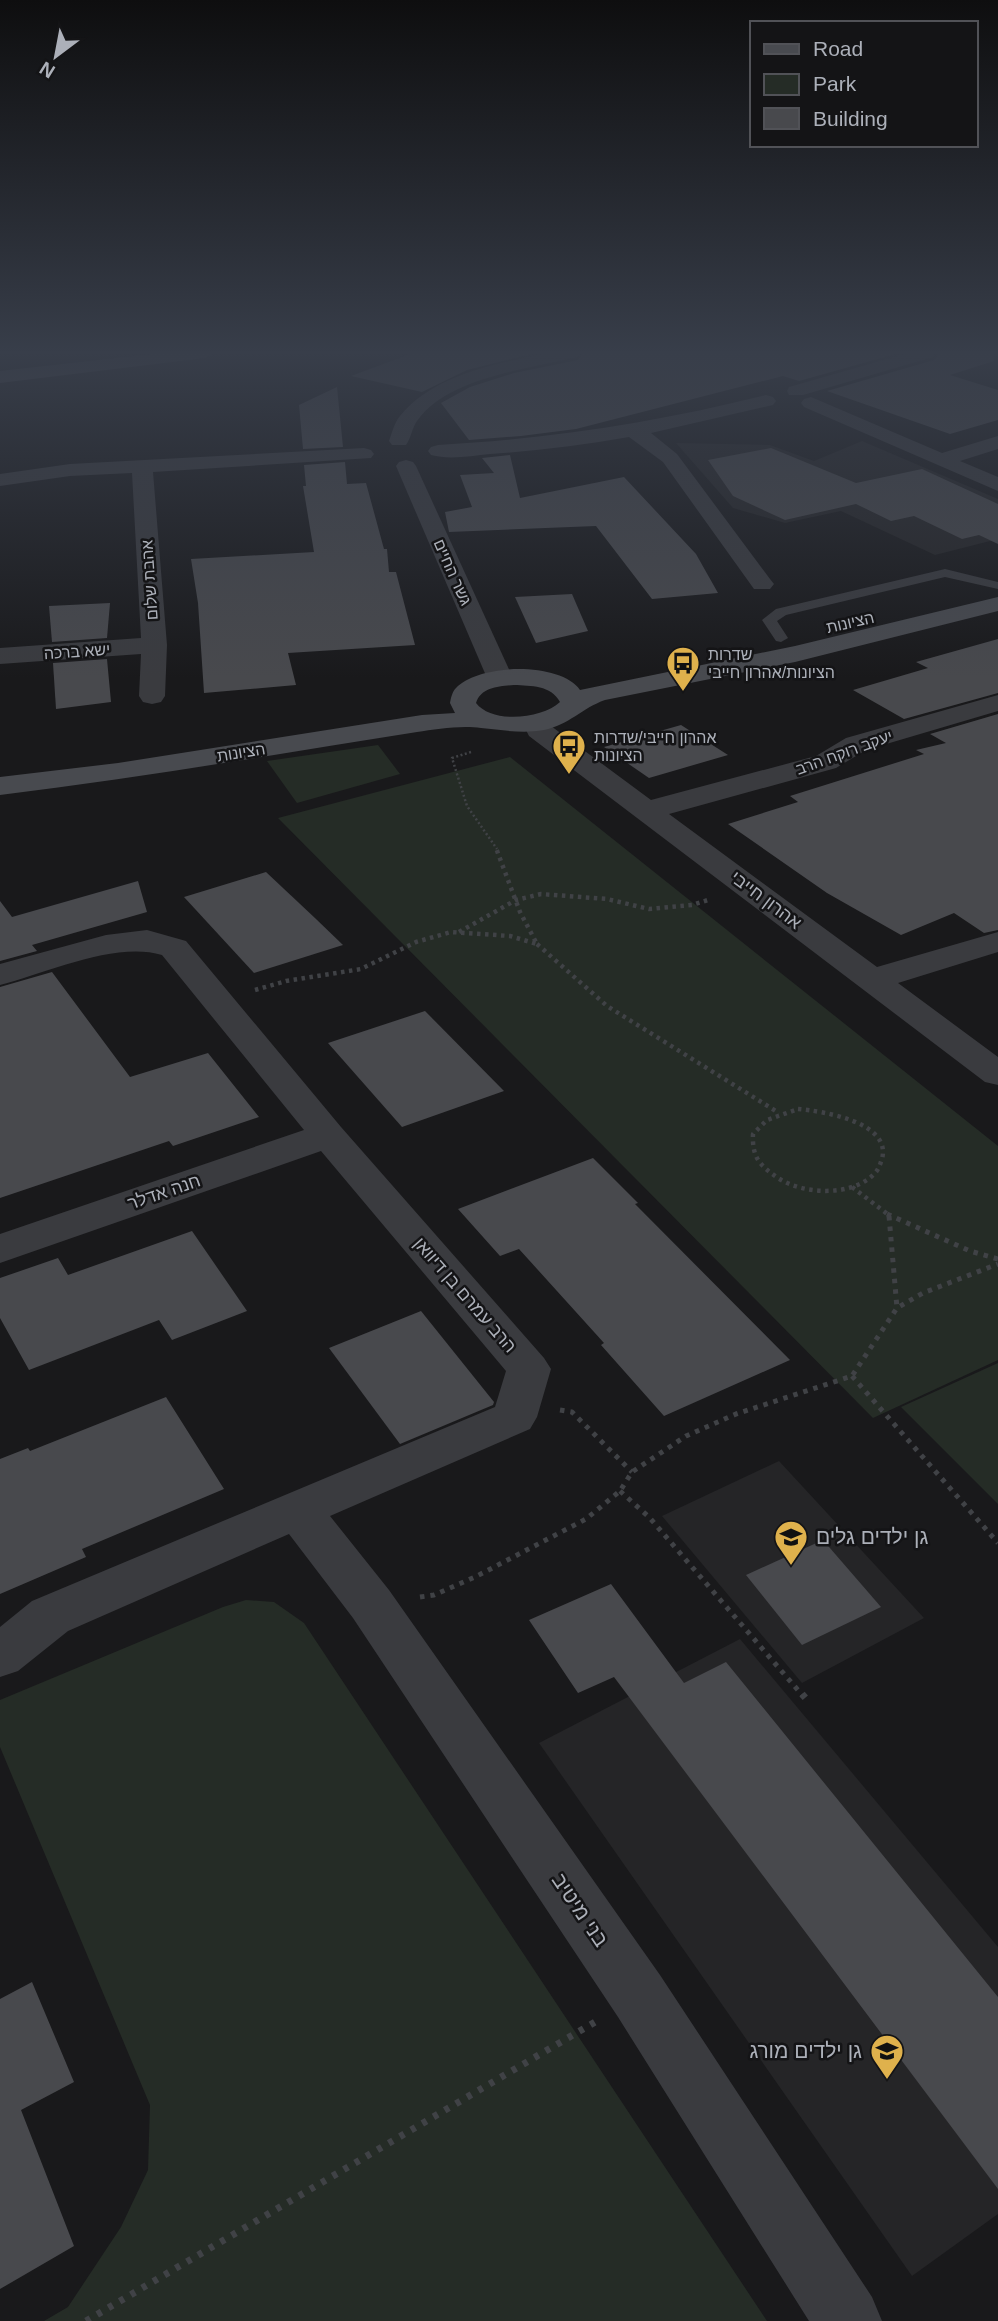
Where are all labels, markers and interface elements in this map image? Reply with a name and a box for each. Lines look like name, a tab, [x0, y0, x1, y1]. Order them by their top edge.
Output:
north arrow	[21, 21, 91, 91]
legend	[750, 21, 977, 147]
text: Road	[813, 37, 863, 60]
text: N	[36, 57, 59, 83]
text: Park	[813, 72, 857, 95]
text: Building	[813, 107, 888, 130]
street label: גשר החיים	[430, 536, 475, 608]
street label: אהבת שלום	[138, 539, 161, 621]
street label: הציונות	[825, 609, 876, 636]
street label: ישא ברכה	[43, 641, 111, 662]
bus stop icon: שדרות הציונות/אהרון חייבי	[664, 644, 702, 693]
place label: שדרות הציונות/אהרון חייבי	[708, 646, 835, 681]
bus stop icon: אהרון חייבי/שדרות הציונות	[550, 727, 588, 776]
street label: יעקב רוקח הרב	[793, 727, 895, 778]
place label: אהרון חייבי/שדרות הציונות	[594, 729, 717, 764]
street label: הציונות	[216, 740, 266, 765]
street label: אהרון חייבי	[727, 867, 806, 933]
street label: חנה אדלר	[125, 1170, 203, 1214]
street label: הרב עמרם בן דיוואן	[410, 1233, 520, 1357]
school or university icon: גן ילדים גלים	[772, 1518, 810, 1567]
place label: גן ילדים גלים	[816, 1525, 928, 1548]
street label: בני מיטיב	[548, 1869, 613, 1951]
school or university icon: גן ילדים מורג	[868, 2032, 906, 2081]
place label: גן ילדים מורג	[750, 2039, 862, 2062]

